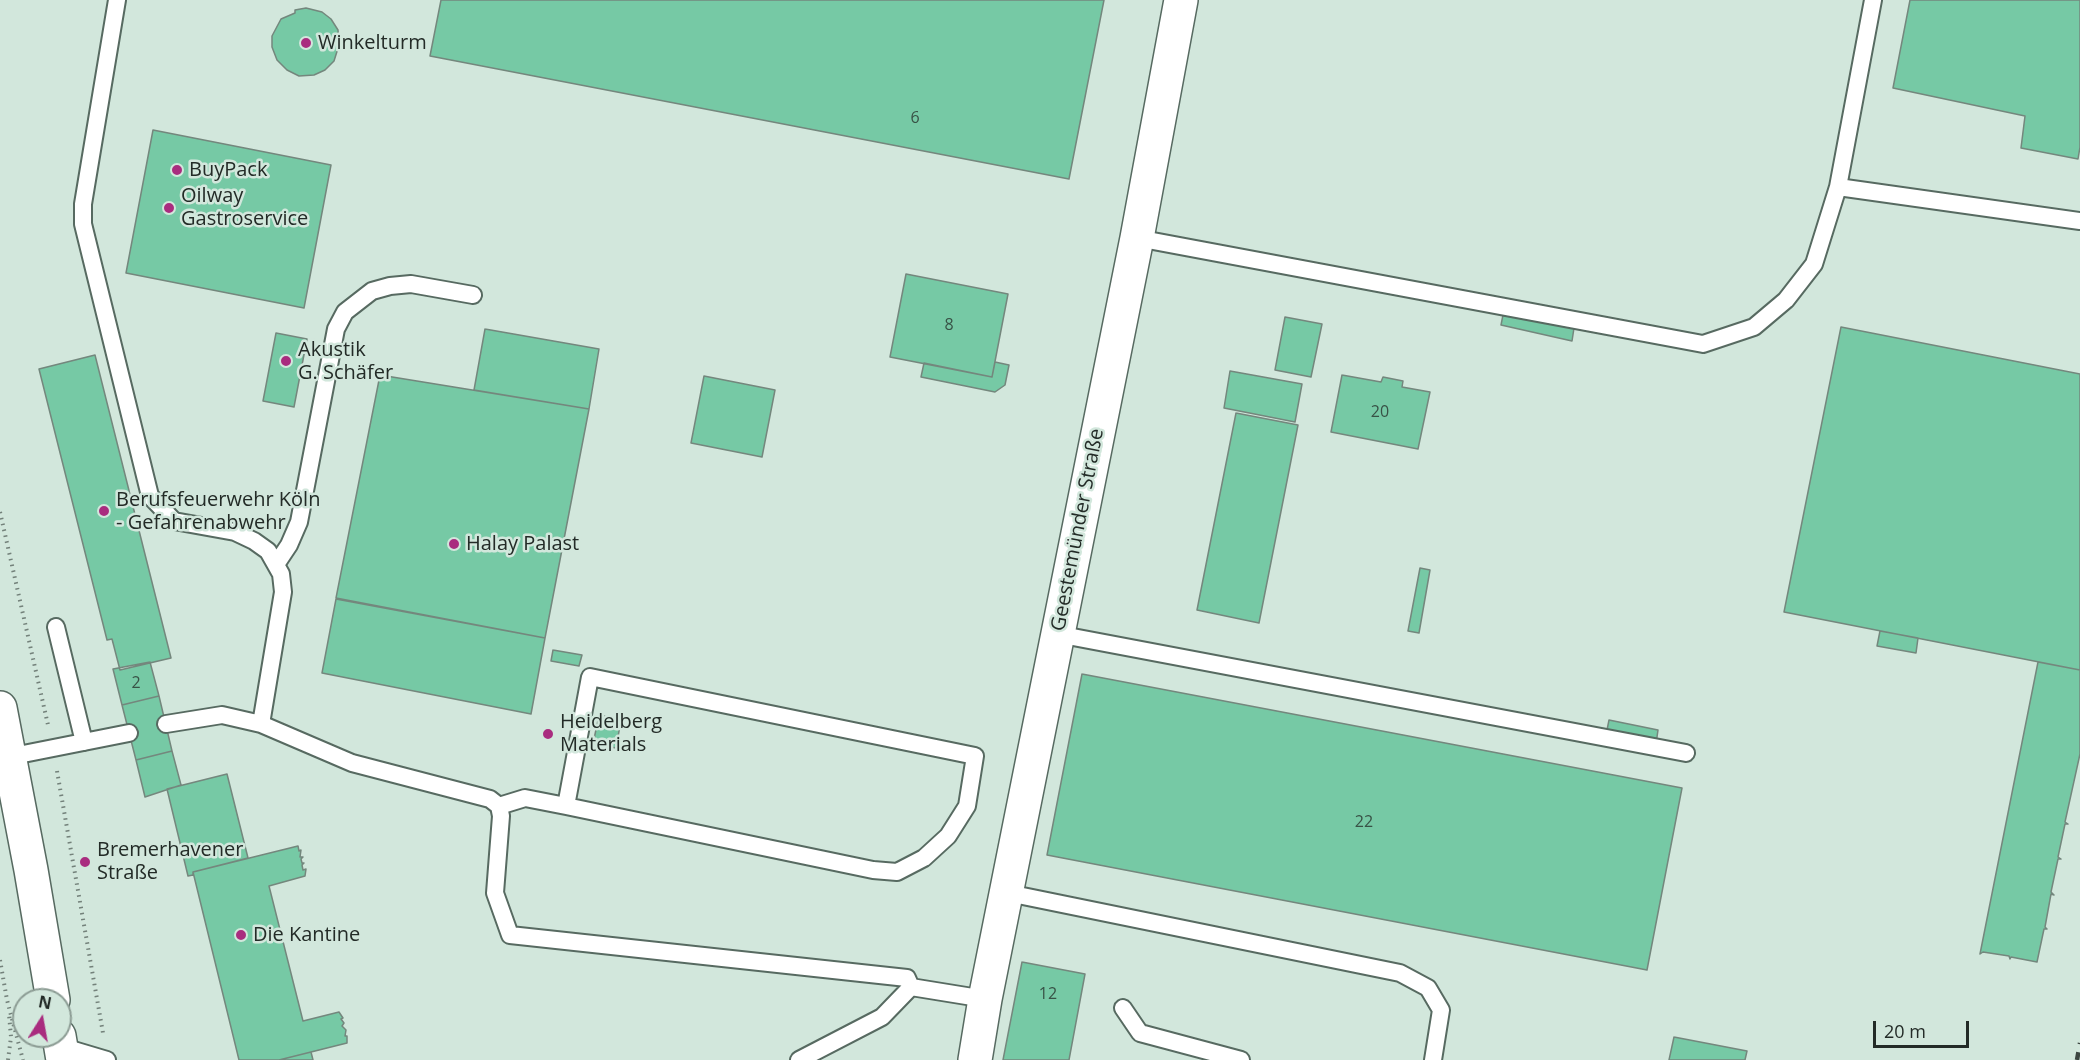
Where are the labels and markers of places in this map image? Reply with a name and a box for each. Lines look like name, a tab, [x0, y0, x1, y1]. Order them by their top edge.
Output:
place label: Winkelturm	[318, 31, 427, 55]
marker: Winkelturm	[299, 36, 313, 50]
place label: BuyPack	[189, 158, 267, 182]
marker: BuyPack	[170, 163, 184, 177]
place label: Oilway Gastroservice	[181, 184, 308, 231]
marker: Oilway Gastroservice	[162, 201, 176, 215]
place label: Akustik G. Schäfer	[298, 338, 393, 385]
marker: Akustik G. Schäfer	[279, 354, 293, 368]
place label: Berufsfeuerwehr Köln - Gefahrenabwehr	[116, 488, 320, 535]
marker: Berufsfeuerwehr Köln - Gefahrenabwehr	[97, 504, 111, 518]
place label: Halay Palast	[466, 532, 579, 556]
marker: Halay Palast	[447, 537, 461, 551]
place label: Heidelberg Materials	[560, 710, 662, 757]
marker: Heidelberg Materials	[541, 727, 555, 741]
place label: Bremerhavener Straße	[97, 838, 244, 885]
marker: Bremerhavener Straße	[78, 855, 92, 869]
place label: Die Kantine	[253, 923, 360, 947]
marker: Die Kantine	[234, 928, 248, 942]

